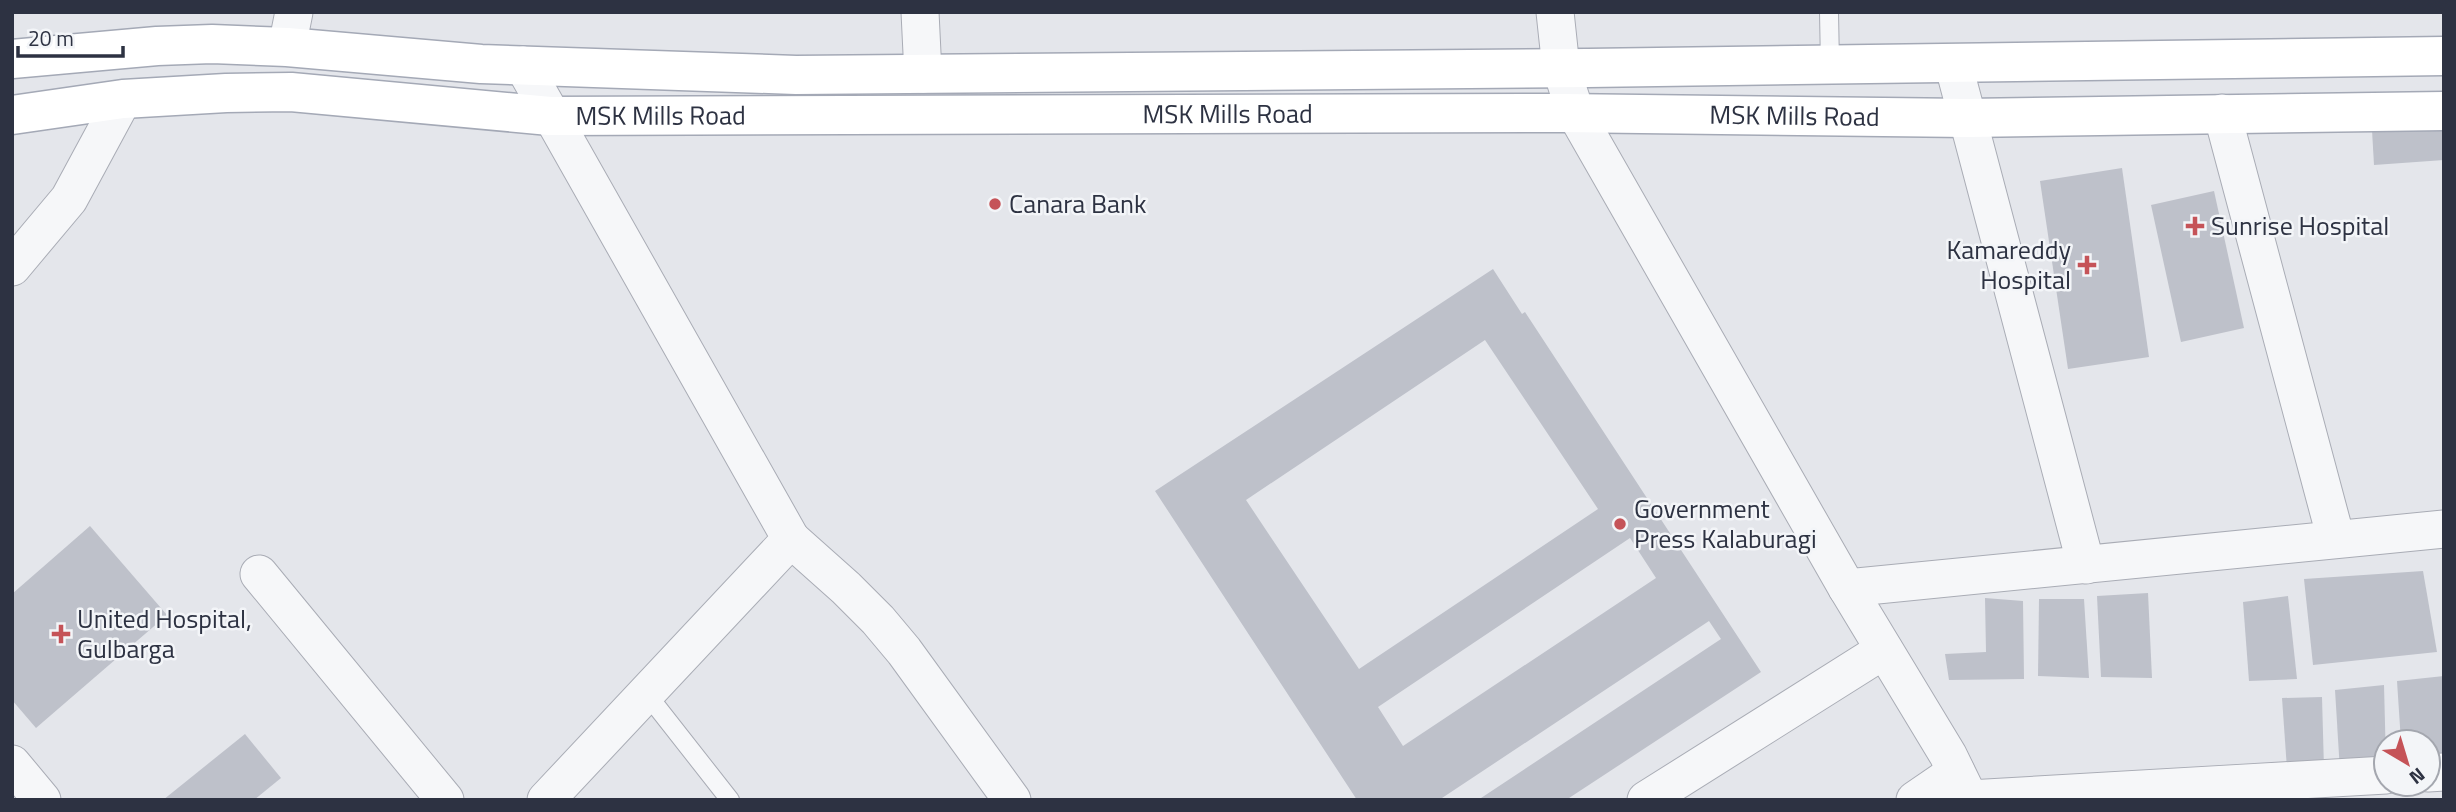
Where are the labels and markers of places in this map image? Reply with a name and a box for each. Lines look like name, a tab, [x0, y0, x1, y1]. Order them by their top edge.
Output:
place label: Canara Bank	[1009, 184, 1146, 223]
marker: Canara Bank	[987, 196, 1003, 212]
place label: Sunrise Hospital	[2211, 206, 2389, 245]
marker: Sunrise Hospital	[2185, 216, 2205, 236]
place label: Kamareddy Hospital	[1946, 230, 2071, 299]
marker: Kamareddy Hospital	[2077, 255, 2097, 275]
place label: Government Press Kalaburagi	[1634, 489, 1817, 558]
marker: Government Press Kalaburagi	[1612, 516, 1628, 532]
place label: United Hospital, Gulbarga	[77, 599, 252, 668]
marker: United Hospital, Gulbarga	[51, 624, 71, 644]

